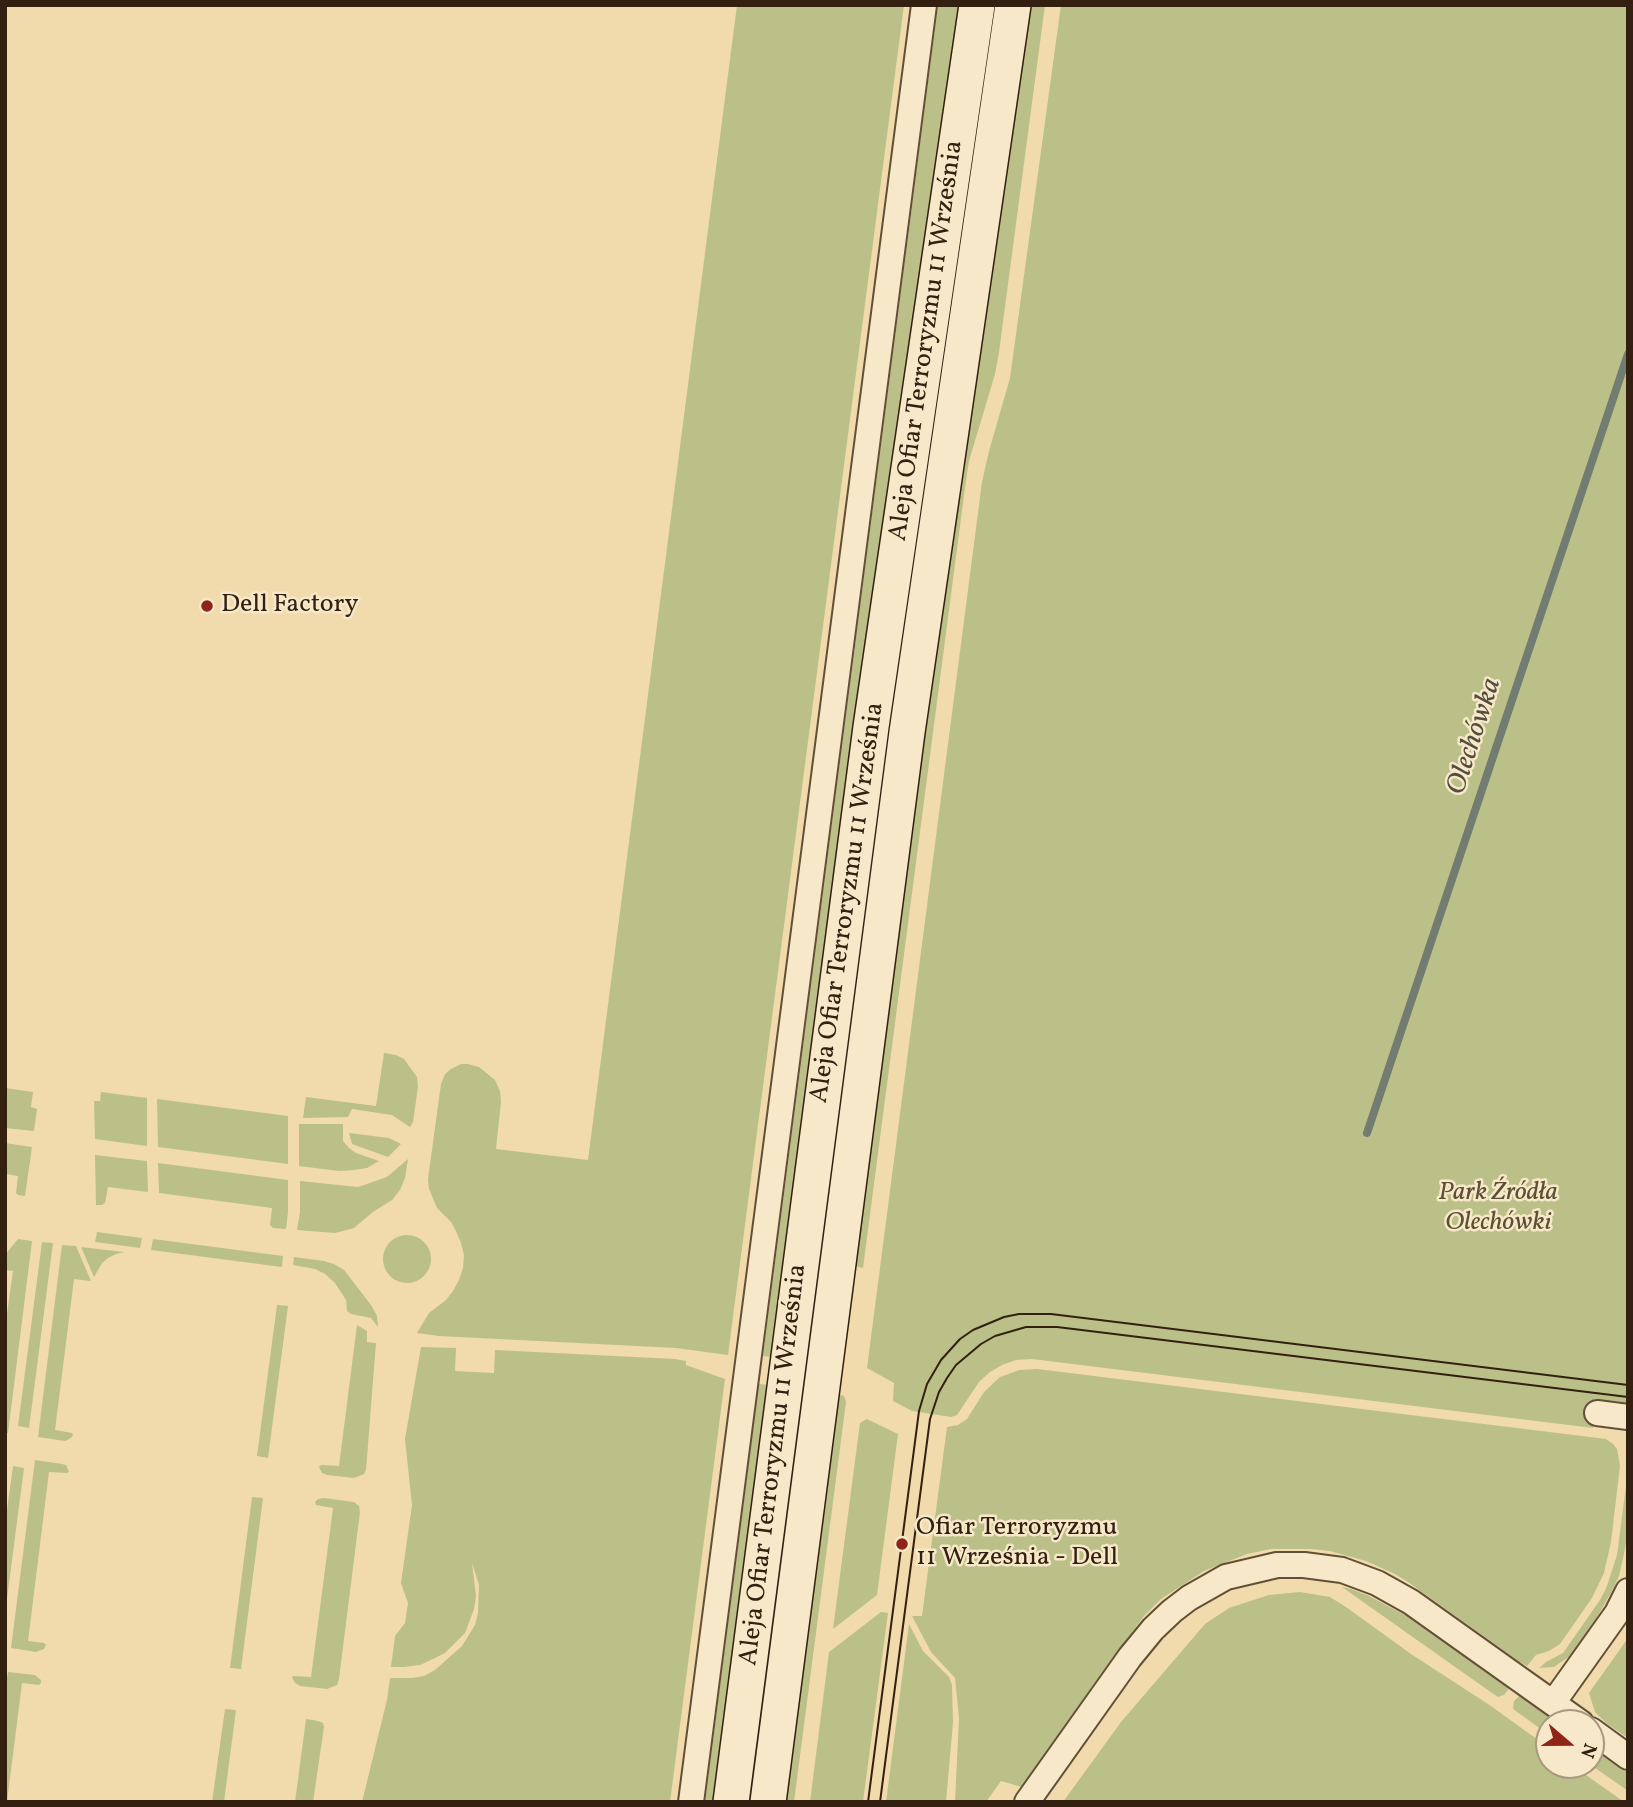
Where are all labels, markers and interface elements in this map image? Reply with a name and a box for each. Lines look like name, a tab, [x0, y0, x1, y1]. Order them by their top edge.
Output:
street label: Aleja Ofiar Terroryzmu 11 Września	[884, 139, 972, 543]
place label: Dell Factory	[221, 590, 359, 622]
marker: Dell Factory	[199, 598, 215, 614]
water label: Olechówka	[1441, 674, 1511, 800]
street label: Aleja Ofiar Terroryzmu 11 Września	[805, 701, 893, 1105]
park label: Park Źródła Olechówki	[1438, 1178, 1558, 1240]
street label: Aleja Ofiar Terroryzmu 11 Września	[735, 1262, 815, 1668]
place label: Ofiar Terroryzmu 11 Września - Dell	[916, 1513, 1118, 1574]
marker: Ofiar Terroryzmu 11 Września - Dell	[894, 1536, 910, 1552]
north arrow	[1535, 1709, 1605, 1779]
text: N	[1573, 1740, 1602, 1761]

